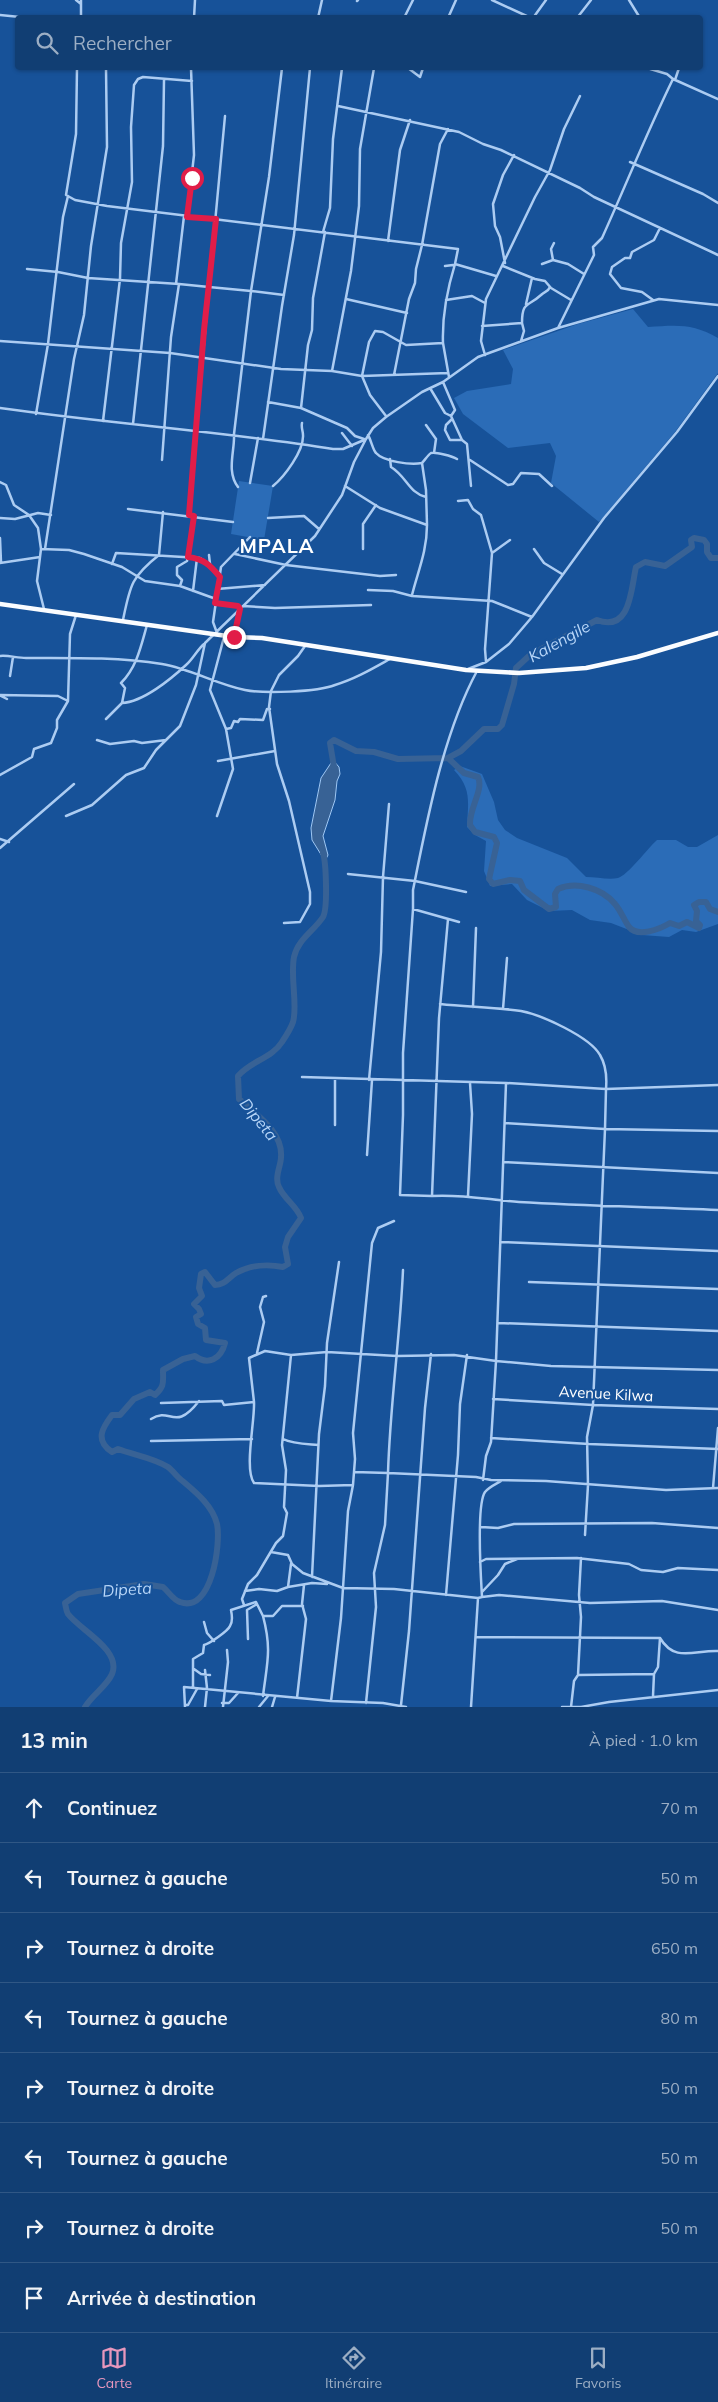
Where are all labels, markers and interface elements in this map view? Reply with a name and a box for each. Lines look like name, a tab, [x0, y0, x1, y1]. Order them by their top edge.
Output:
search box	[15, 15, 703, 70]
icon: search	[33, 29, 61, 57]
text: Rechercher	[73, 31, 172, 55]
route start	[181, 167, 204, 190]
district label: MPALA	[239, 533, 315, 558]
water label: Kalengile	[525, 616, 594, 666]
route end	[223, 626, 246, 649]
water label: Dipeta	[236, 1094, 283, 1145]
street label: Avenue Kilwa	[558, 1382, 654, 1405]
water label: Dipeta	[102, 1577, 153, 1601]
text: 13 min	[20, 1727, 88, 1753]
text: À pied · 1.0 km	[589, 1730, 698, 1750]
icon: ahead	[20, 1794, 48, 1822]
text: Continuez	[67, 1796, 157, 1820]
text: 70 m	[661, 1798, 698, 1818]
icon: left	[20, 1864, 48, 1892]
text: Tournez à gauche	[67, 1866, 228, 1890]
text: 50 m	[661, 1868, 698, 1888]
icon: right	[20, 1934, 48, 1962]
text: Tournez à droite	[67, 1936, 214, 1960]
text: 650 m	[651, 1938, 698, 1958]
icon: left	[20, 2004, 48, 2032]
text: Tournez à gauche	[67, 2006, 228, 2030]
text: 80 m	[661, 2008, 698, 2028]
icon: right	[20, 2074, 48, 2102]
text: Tournez à droite	[67, 2076, 214, 2100]
text: 50 m	[661, 2078, 698, 2098]
icon: left	[20, 2144, 48, 2172]
text: Tournez à gauche	[67, 2146, 228, 2170]
text: 50 m	[661, 2148, 698, 2168]
icon: right	[20, 2214, 48, 2242]
text: Tournez à droite	[67, 2216, 214, 2240]
text: 50 m	[661, 2218, 698, 2238]
icon: arrive	[20, 2284, 48, 2312]
text: Arrivée à destination	[67, 2286, 256, 2310]
tab: Carte	[96, 2344, 132, 2392]
tab: Itinéraire	[325, 2344, 382, 2392]
tab: Favoris	[575, 2344, 622, 2392]

